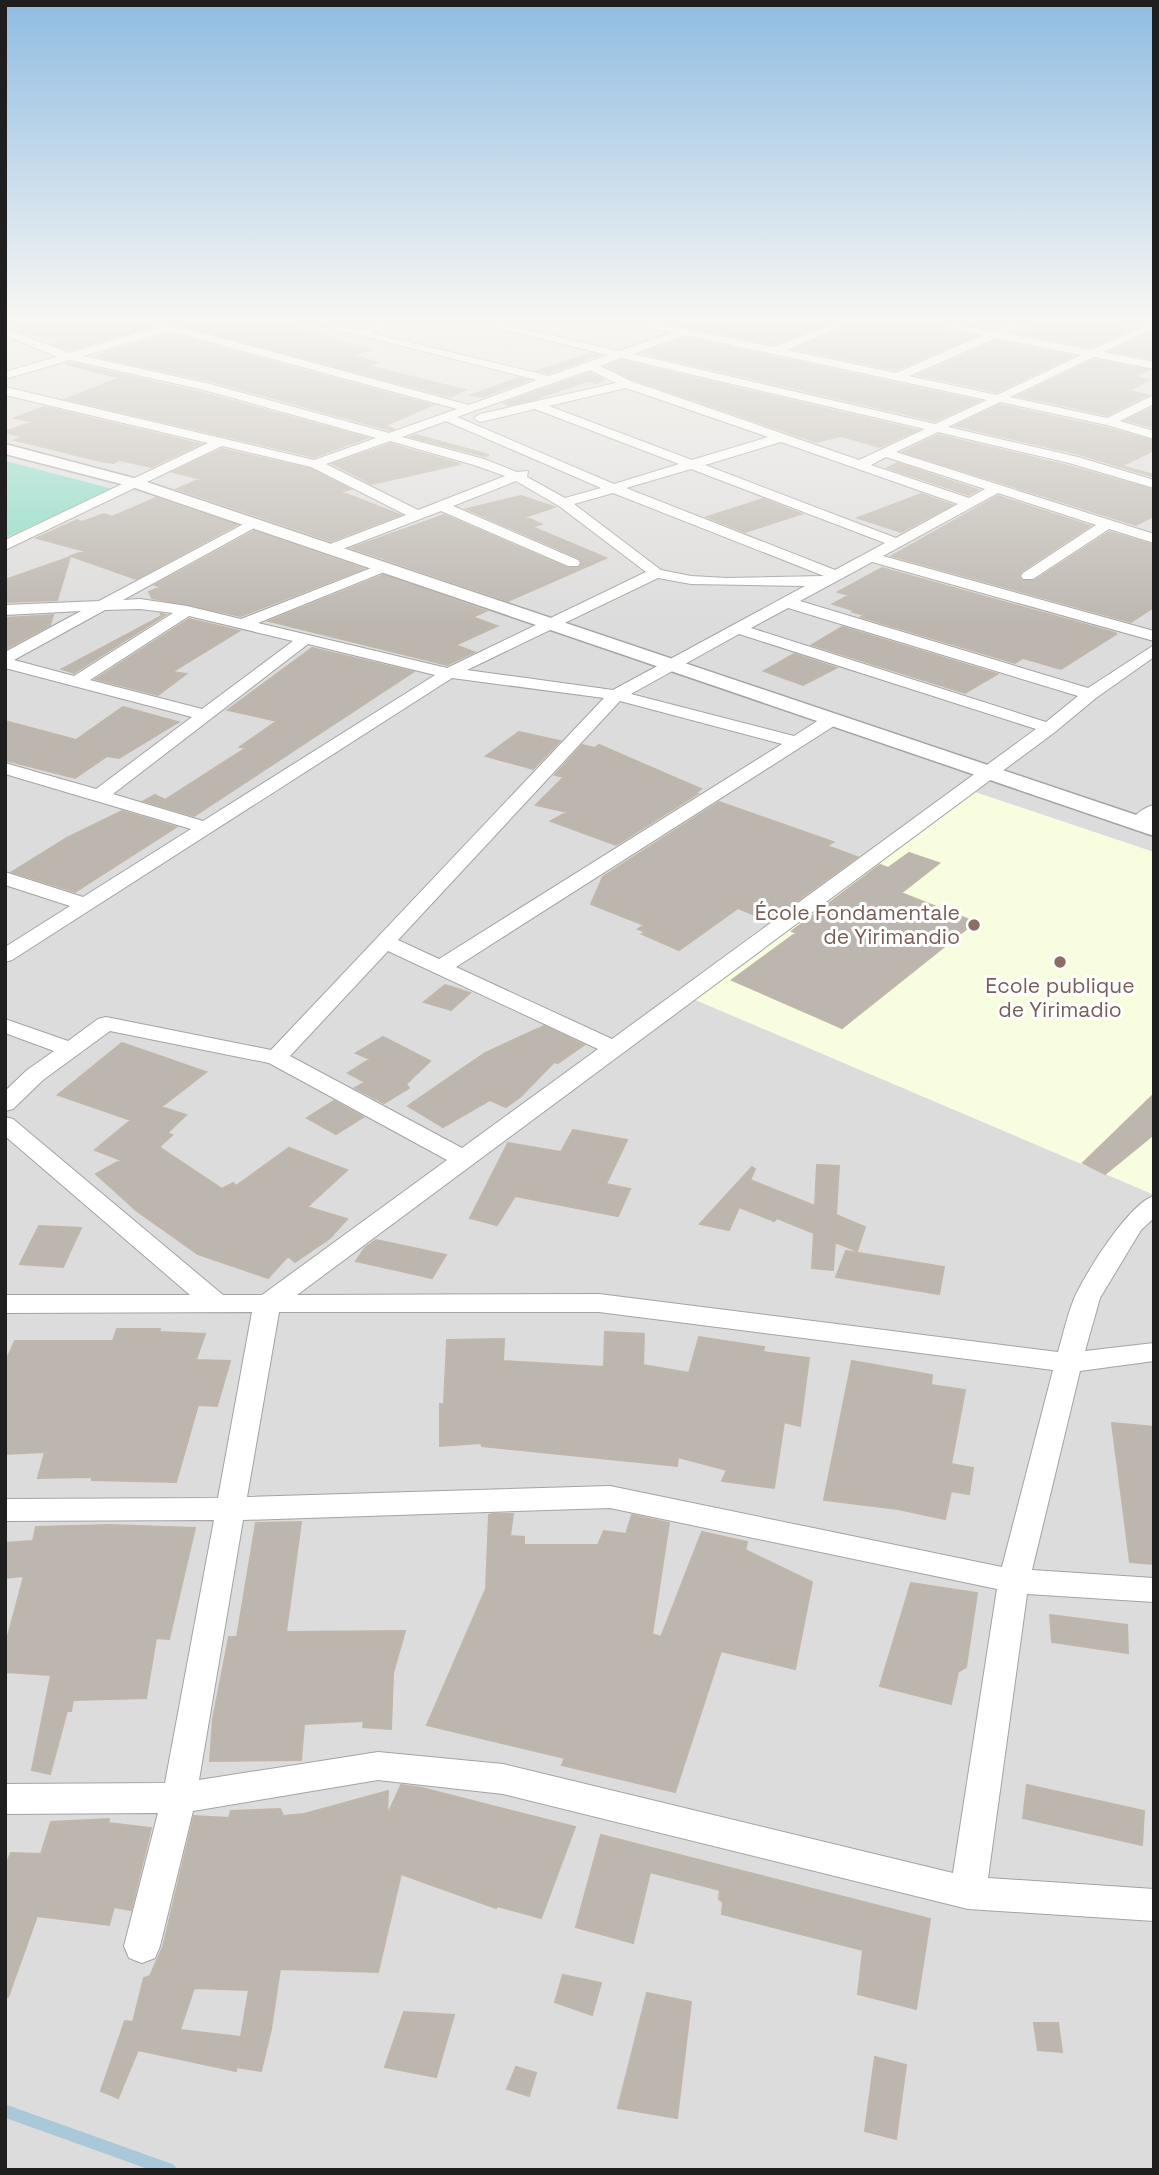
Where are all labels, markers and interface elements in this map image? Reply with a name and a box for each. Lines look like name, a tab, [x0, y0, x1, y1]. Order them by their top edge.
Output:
place label: École Fondamentale de Yirimandio	[755, 899, 960, 950]
marker: École Fondamentale de Yirimandio	[966, 917, 982, 933]
marker: Ecole publique de Yirimadio	[1052, 954, 1068, 970]
place label: Ecole publique de Yirimadio	[985, 972, 1135, 1023]

